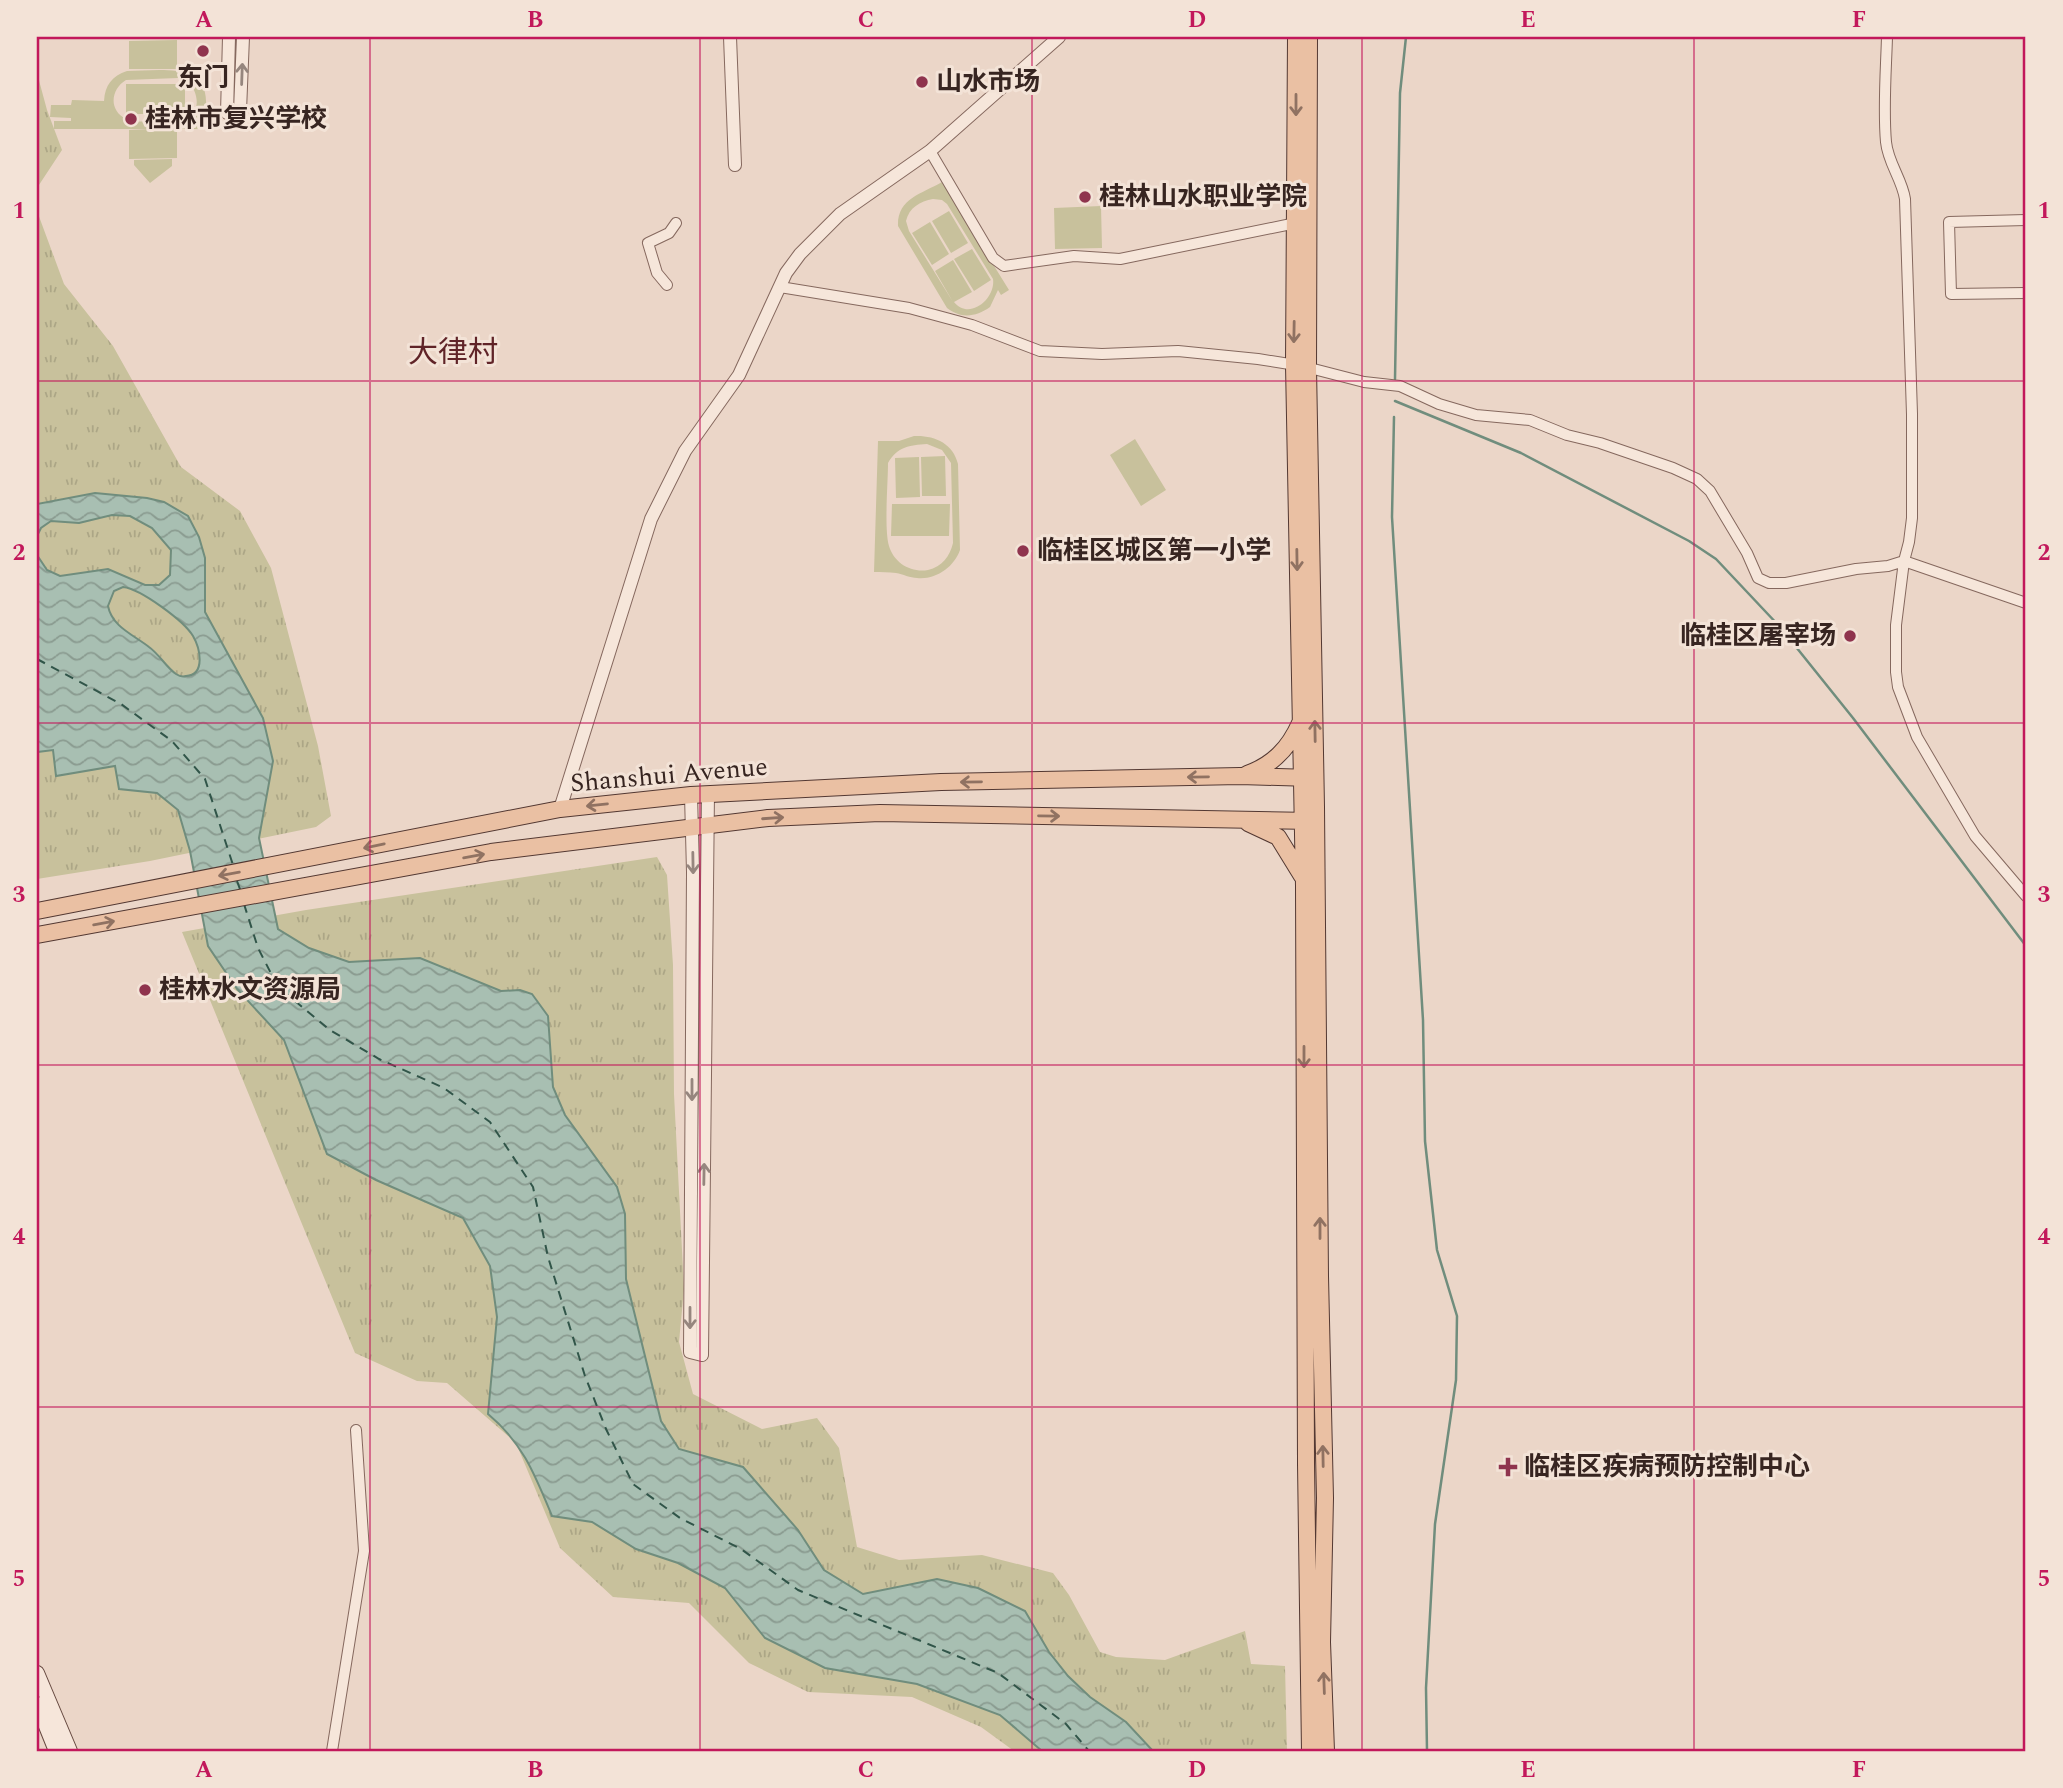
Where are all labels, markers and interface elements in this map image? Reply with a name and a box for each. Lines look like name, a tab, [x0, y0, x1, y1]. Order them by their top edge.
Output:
text: A	[195, 3, 213, 38]
text: B	[527, 3, 543, 38]
text: C	[858, 3, 874, 38]
text: D	[1188, 3, 1206, 38]
text: E	[1520, 3, 1536, 38]
text: F	[1852, 3, 1866, 38]
marker: 东门	[195, 43, 211, 59]
place label: 东门	[177, 58, 229, 98]
place label: 山水市场	[936, 62, 1040, 102]
one-way arrow	[235, 63, 248, 86]
marker: 山水市场	[914, 74, 930, 90]
one-way arrow	[1289, 93, 1303, 116]
place label: 桂林市复兴学校	[145, 99, 327, 139]
marker: 桂林市复兴学校	[123, 111, 139, 127]
place label: 桂林山水职业学院	[1099, 177, 1307, 217]
marker: 桂林山水职业学院	[1077, 189, 1093, 205]
text: 1	[13, 194, 25, 229]
text: 1	[2038, 194, 2050, 229]
one-way arrow	[1287, 321, 1301, 344]
district label: 大律村	[408, 330, 498, 376]
place label: 临桂区城区第一小学	[1037, 531, 1271, 571]
text: 2	[13, 536, 26, 571]
text: 2	[2038, 536, 2051, 571]
marker: 临桂区城区第一小学	[1015, 543, 1031, 559]
one-way arrow	[1290, 548, 1303, 571]
place label: 临桂区屠宰场	[1680, 616, 1836, 656]
marker: 临桂区屠宰场	[1842, 628, 1858, 644]
one-way arrow	[1308, 720, 1321, 743]
street label: Shanshui Avenue	[569, 746, 769, 804]
one-way arrow	[1187, 770, 1210, 784]
one-way arrow	[960, 775, 983, 788]
one-way arrow	[587, 799, 609, 812]
one-way arrow	[1037, 810, 1060, 823]
one-way arrow	[761, 811, 784, 824]
one-way arrow	[363, 839, 386, 853]
one-way arrow	[462, 848, 485, 862]
one-way arrow	[686, 851, 700, 874]
one-way arrow	[218, 868, 241, 882]
text: 3	[13, 878, 26, 913]
text: 3	[2038, 878, 2051, 913]
one-way arrow	[92, 916, 115, 929]
place label: 桂林水文资源局	[159, 970, 341, 1010]
marker: 桂林水文资源局	[137, 982, 153, 998]
one-way arrow	[1297, 1045, 1311, 1068]
one-way arrow	[685, 1079, 699, 1102]
one-way arrow	[697, 1163, 711, 1186]
one-way arrow	[1313, 1217, 1326, 1240]
text: 4	[13, 1220, 26, 1255]
text: 4	[2038, 1220, 2051, 1255]
one-way arrow	[683, 1306, 697, 1329]
one-way arrow	[1317, 1444, 1330, 1467]
place label: 临桂区疾病预防控制中心	[1524, 1447, 1810, 1487]
marker: 临桂区疾病预防控制中心	[1498, 1457, 1518, 1477]
text: 5	[13, 1562, 25, 1597]
text: 5	[2038, 1562, 2050, 1597]
one-way arrow	[1317, 1672, 1330, 1695]
text: A	[195, 1753, 213, 1788]
text: B	[527, 1753, 543, 1788]
text: C	[858, 1753, 874, 1788]
text: D	[1188, 1753, 1206, 1788]
text: E	[1520, 1753, 1536, 1788]
text: F	[1852, 1753, 1866, 1788]

